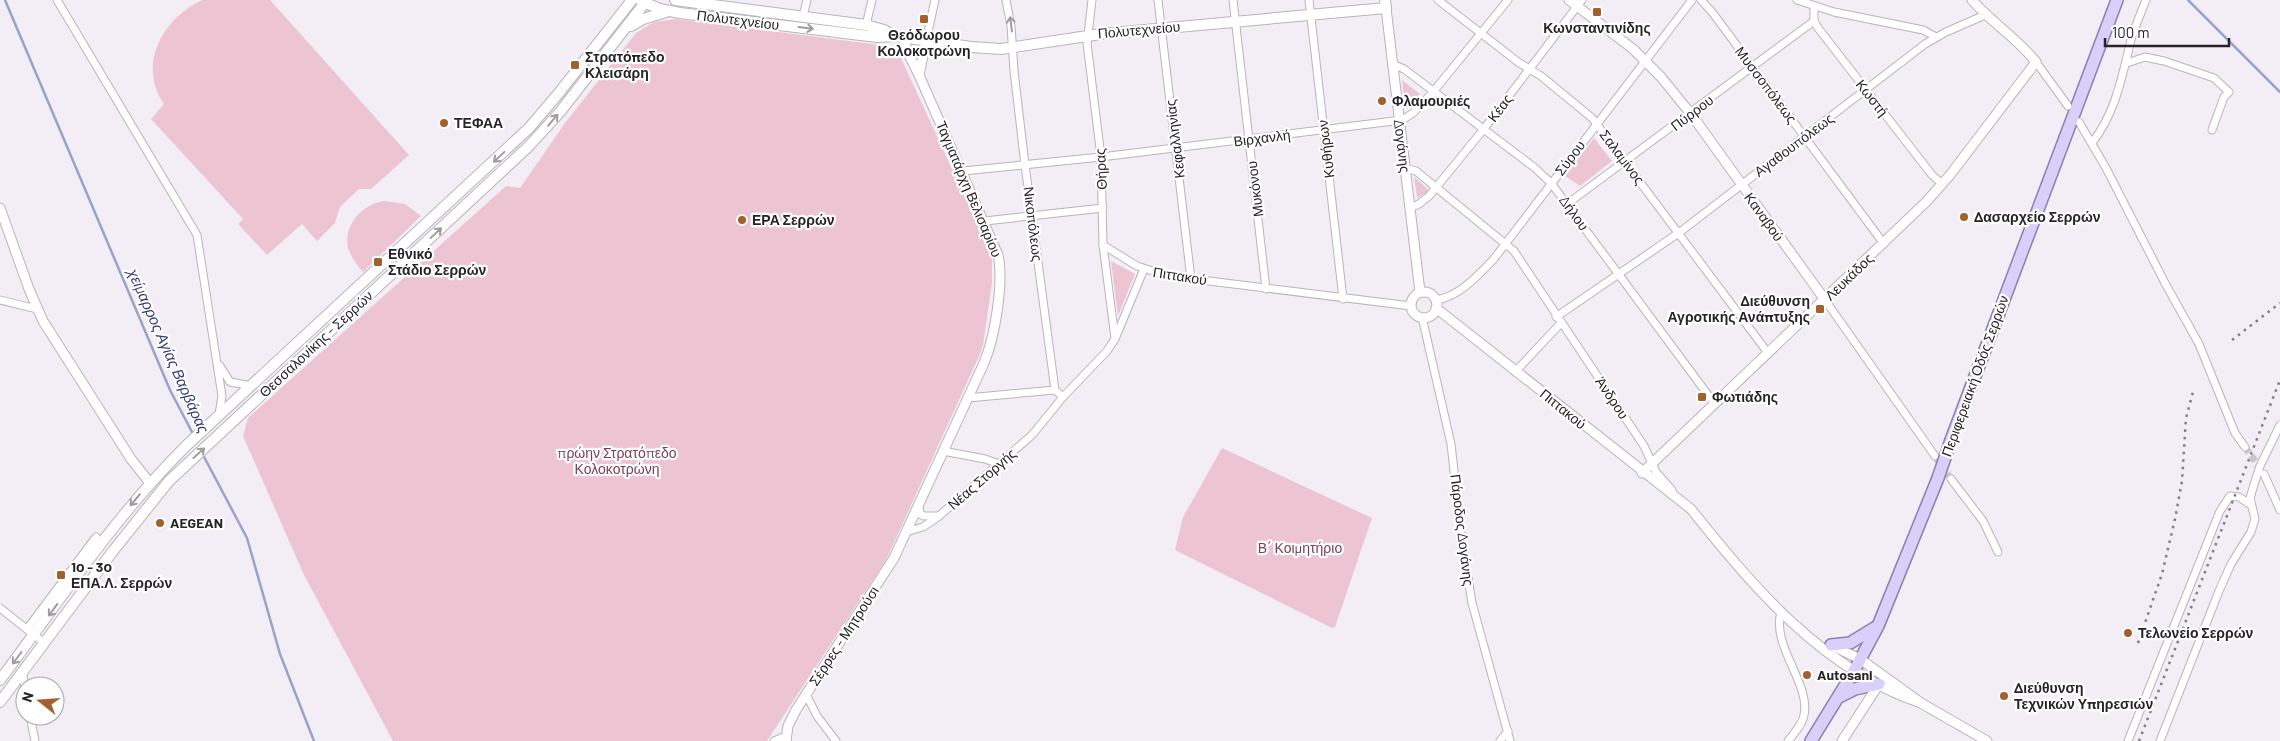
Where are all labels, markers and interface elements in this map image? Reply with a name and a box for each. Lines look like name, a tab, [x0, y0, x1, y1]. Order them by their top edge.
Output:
street label: Πολυτεχνείου	[696, 6, 780, 33]
marker: Κωνσταντινίδης	[1591, 6, 1603, 18]
marker: Θεόδωρου Κολοκοτρώνη	[918, 13, 930, 25]
scale bar	[2105, 15, 2229, 47]
one-way arrow	[1006, 16, 1016, 32]
street label: Πολυτεχνείου	[1097, 17, 1181, 42]
place label: Κωνσταντινίδης	[1543, 19, 1651, 36]
one-way arrow	[797, 23, 813, 33]
text: 100 m	[2112, 23, 2150, 41]
place label: Θεόδωρου Κολοκοτρώνη	[877, 26, 971, 59]
street label: Μυσσοπόλεως	[1732, 43, 1801, 127]
place label: Στρατόπεδο Κλεισάρη	[585, 48, 664, 81]
marker: Στρατόπεδο Κλεισάρη	[569, 59, 581, 71]
street label: Κωστή	[1853, 76, 1892, 119]
street label: Κέας	[1484, 90, 1516, 125]
street label: Πύρρου	[1667, 91, 1716, 134]
place label: Φλαμουριές	[1392, 92, 1470, 109]
marker: Φλαμουριές	[1376, 95, 1388, 107]
street label: Κεφαλληνίας	[1161, 98, 1188, 180]
street label: Αγαθουπόλεως	[1751, 109, 1837, 180]
place label: ΤΕΦΑΑ	[454, 114, 503, 131]
one-way arrow	[548, 114, 559, 127]
marker: ΤΕΦΑΑ	[438, 117, 450, 129]
street label: Ταγματάρχη Βελισαρίου	[933, 118, 1006, 259]
street label: Δογάνης	[1391, 118, 1414, 174]
street label: Κυθήρων	[1314, 119, 1338, 179]
street label: Βιρχανλή	[1232, 126, 1291, 149]
street label: Σαλαμίνος	[1596, 126, 1649, 188]
street label: Σύρου	[1551, 137, 1588, 179]
street label: Θήρας	[1091, 148, 1110, 190]
one-way arrow	[493, 151, 505, 163]
street label: Μυκόνου	[1243, 160, 1266, 218]
street label: Νικοπόλεως	[1020, 186, 1047, 263]
street label: Καναβού	[1741, 189, 1788, 244]
street label: Δήλου	[1556, 192, 1593, 233]
place label: Δασαρχείο Σερρών	[1974, 208, 2101, 225]
place label: ΕΡΑ Σερρών	[752, 211, 835, 228]
marker: Δασαρχείο Σερρών	[1958, 211, 1970, 223]
marker: ΕΡΑ Σερρών	[736, 214, 748, 226]
one-way arrow	[430, 227, 443, 238]
place label: Εθνικό Στάδιο Σερρών	[388, 245, 487, 278]
street label: Λευκάδος	[1821, 249, 1876, 304]
marker: Εθνικό Στάδιο Σερρών	[372, 256, 384, 268]
street label: Πιττακού	[1152, 263, 1208, 288]
water label: χείμαρρος Αγίας Βαρβάρας	[124, 264, 214, 436]
street label: Θεσσαλονίκης - Σερρών	[256, 287, 376, 401]
place label: Διεύθυνση Αγροτικής Ανάπτυξης	[1668, 292, 1810, 325]
street label: Περιφερειακή Οδός Σερρών	[1937, 293, 2012, 459]
marker: Διεύθυνση Αγροτικής Ανάπτυξης	[1814, 303, 1826, 315]
street label: Άνδρου	[1592, 373, 1633, 422]
street label: Πιττακού	[1537, 385, 1590, 432]
place label: Φωτιάδης	[1712, 388, 1778, 405]
marker: Φωτιάδης	[1696, 391, 1708, 403]
park label: πρώην Στρατόπεδο Κολοκοτρώνη	[557, 444, 677, 477]
street label: Νέας Στοργής	[944, 444, 1019, 513]
one-way arrow	[192, 447, 205, 459]
street label: Πάροδος Δογάνης	[1447, 473, 1478, 587]
one-way arrow	[130, 493, 141, 506]
place label: AEGEAN	[170, 514, 223, 531]
marker: AEGEAN	[154, 517, 166, 529]
park label: Β΄ Κοιμητήριο	[1258, 539, 1342, 556]
place label: 1ο - 3ο ΕΠΑ.Λ. Σερρών	[71, 558, 172, 591]
marker: 1ο - 3ο ΕΠΑ.Λ. Σερρών	[55, 569, 67, 581]
street label: Σέρρες - Μητρούσι	[805, 583, 882, 689]
one-way arrow	[48, 603, 58, 617]
place label: Τελωνείο Σερρών	[2138, 624, 2253, 641]
marker: Τελωνείο Σερρών	[2122, 627, 2134, 639]
one-way arrow	[12, 651, 22, 665]
place label: Autosani	[1817, 666, 1873, 683]
marker: Autosani	[1801, 669, 1813, 681]
north arrow	[15, 676, 65, 726]
place label: Διεύθυνση Τεχνικών Υπηρεσιών	[2014, 679, 2153, 712]
text: N	[18, 690, 37, 704]
marker: Διεύθυνση Τεχνικών Υπηρεσιών	[1998, 690, 2010, 702]

